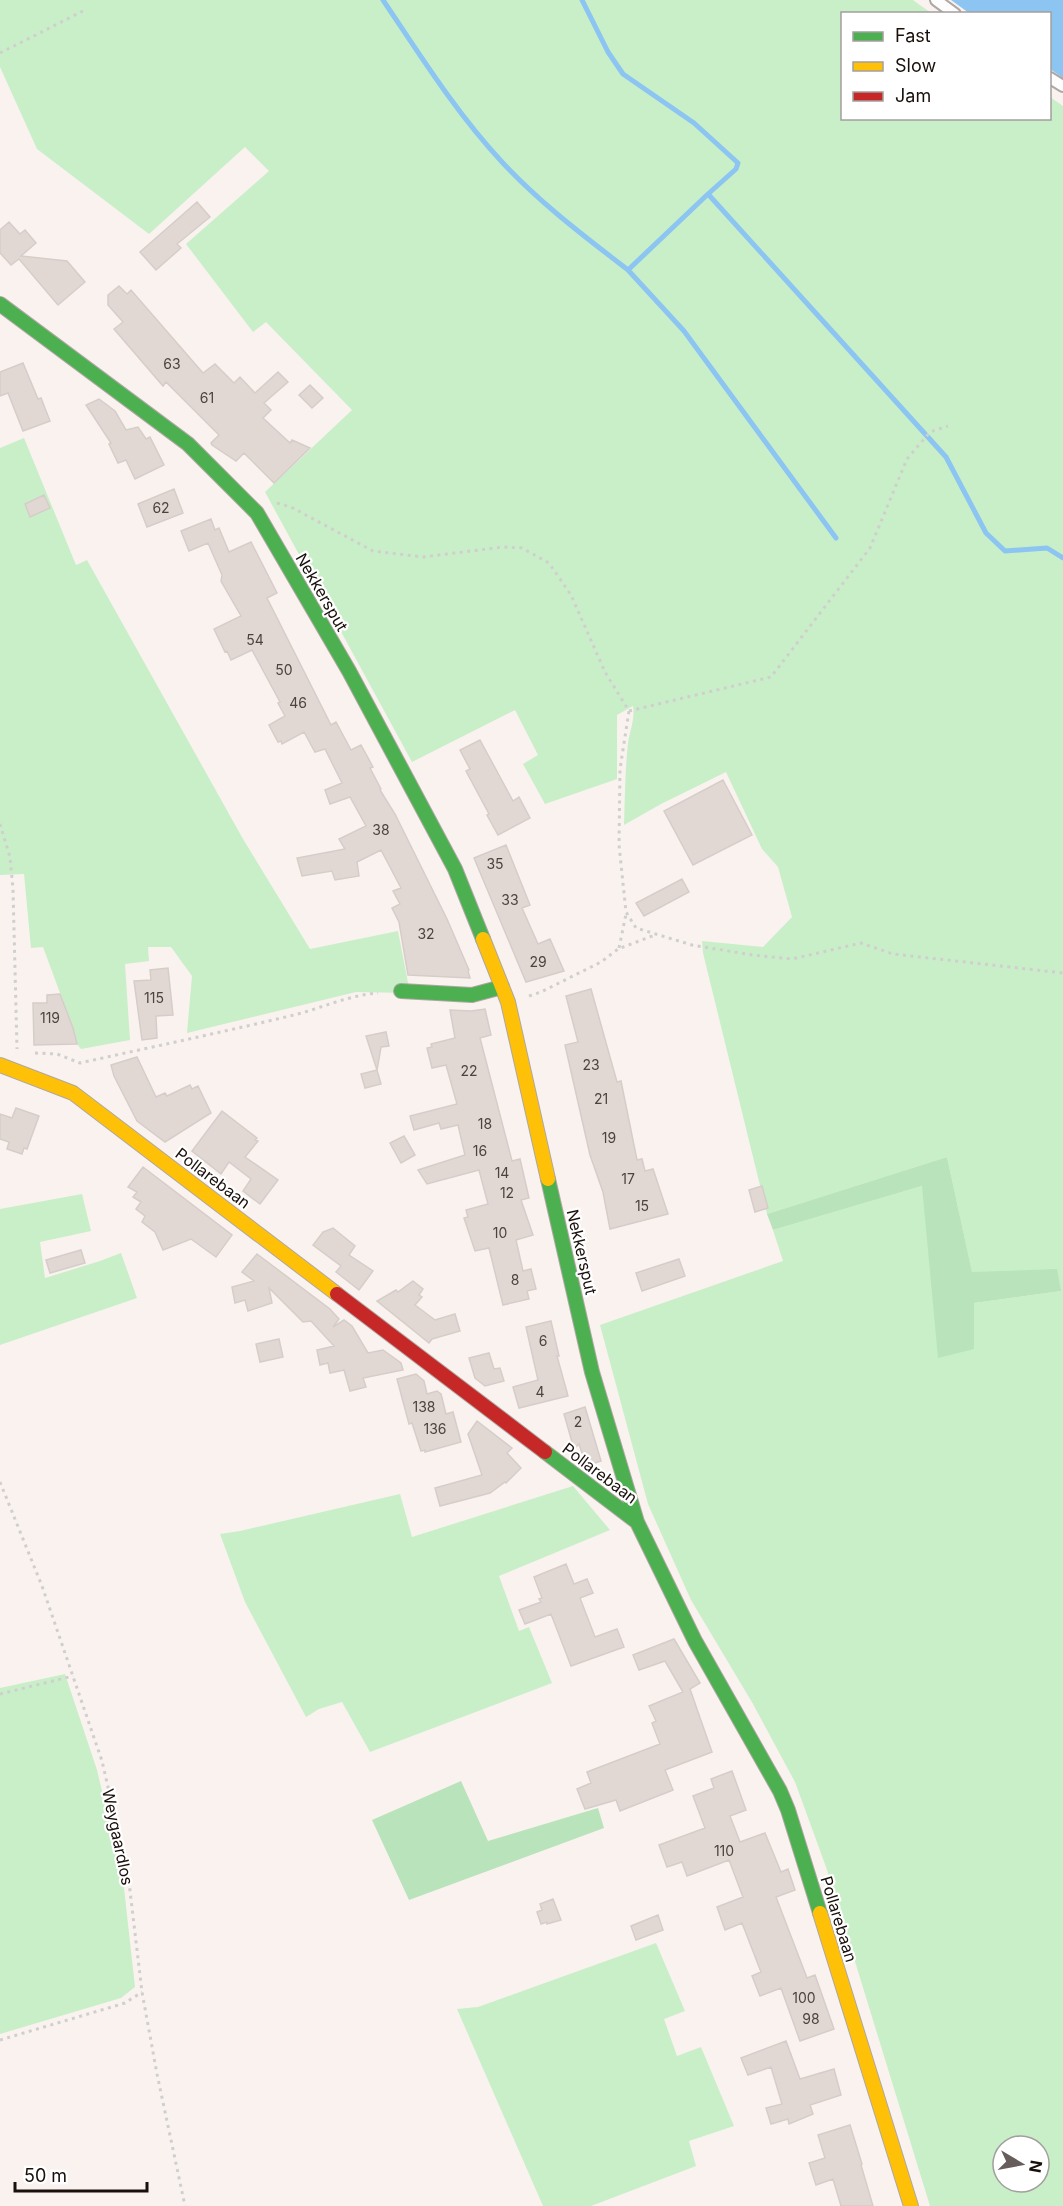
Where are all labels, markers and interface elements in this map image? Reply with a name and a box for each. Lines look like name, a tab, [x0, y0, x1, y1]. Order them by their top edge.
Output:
legend	[841, 12, 1051, 120]
text: Fast	[895, 25, 931, 46]
text: Slow	[895, 55, 936, 76]
text: Jam	[895, 85, 931, 106]
house number: 63	[163, 355, 181, 372]
house number: 61	[200, 389, 214, 406]
house number: 62	[152, 499, 170, 516]
street label: Nekkersput	[292, 549, 352, 635]
house number: 54	[246, 631, 264, 648]
house number: 50	[275, 661, 293, 678]
house number: 46	[289, 694, 307, 711]
house number: 38	[372, 821, 390, 838]
house number: 35	[486, 855, 504, 872]
house number: 33	[501, 891, 519, 908]
house number: 32	[417, 925, 435, 942]
house number: 29	[529, 953, 547, 970]
house number: 115	[144, 989, 164, 1006]
house number: 119	[40, 1009, 60, 1026]
house number: 23	[582, 1056, 600, 1073]
house number: 22	[460, 1062, 478, 1079]
house number: 21	[594, 1090, 608, 1107]
house number: 18	[478, 1115, 492, 1132]
house number: 19	[602, 1129, 616, 1146]
house number: 16	[473, 1142, 487, 1159]
street label: Pollarebaan	[171, 1143, 255, 1213]
house number: 14	[495, 1164, 509, 1181]
house number: 17	[621, 1170, 635, 1187]
house number: 12	[500, 1184, 514, 1201]
house number: 15	[635, 1197, 649, 1214]
street label: Nekkersput	[562, 1207, 602, 1297]
house number: 10	[493, 1224, 507, 1241]
house number: 8	[511, 1271, 519, 1288]
house number: 6	[539, 1332, 547, 1349]
house number: 4	[535, 1383, 545, 1400]
house number: 138	[412, 1398, 436, 1415]
house number: 2	[574, 1413, 582, 1430]
house number: 136	[423, 1420, 447, 1437]
street label: Pollarebaan	[558, 1438, 642, 1508]
street label: Weygaardlos	[98, 1787, 138, 1887]
house number: 110	[714, 1842, 734, 1859]
street label: Pollarebaan	[816, 1874, 862, 1964]
house number: 100	[792, 1989, 816, 2006]
house number: 98	[802, 2010, 820, 2027]
north arrow	[991, 2134, 1051, 2194]
scale bar	[15, 2155, 147, 2193]
text: N	[1025, 2159, 1047, 2174]
text: 50 m	[24, 2165, 67, 2186]

